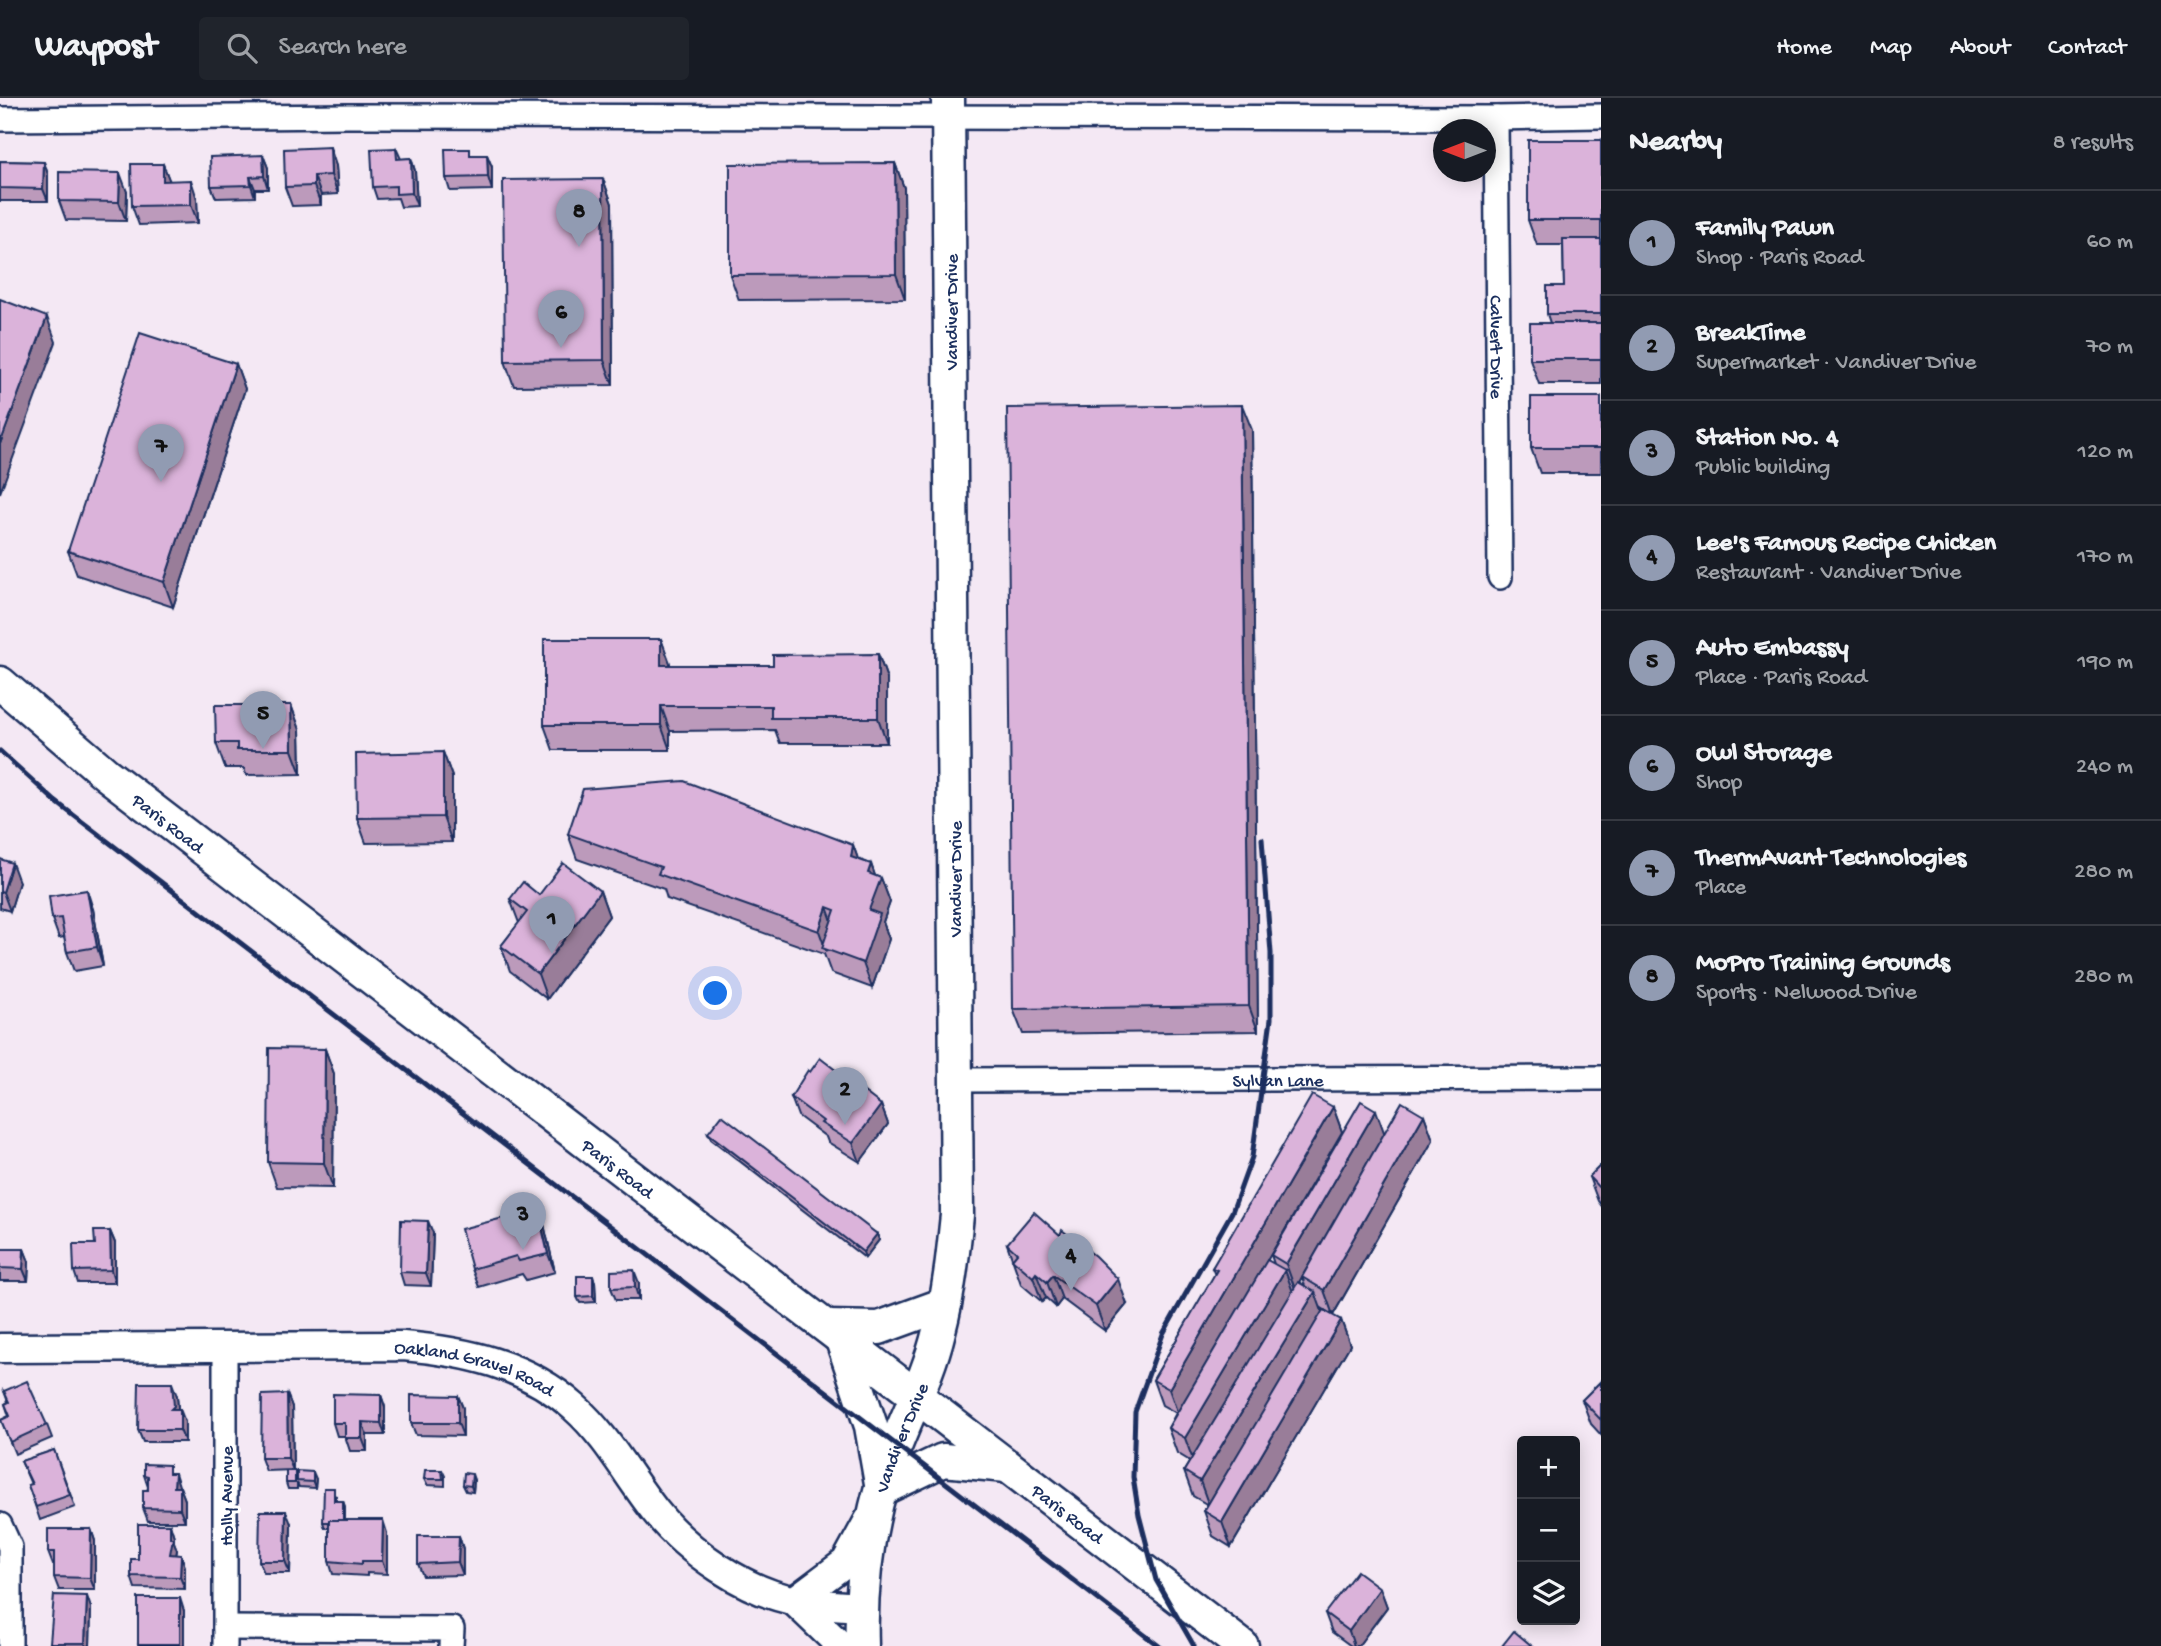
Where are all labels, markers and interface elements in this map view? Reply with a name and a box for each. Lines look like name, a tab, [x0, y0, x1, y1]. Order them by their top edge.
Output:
search box	[199, 17, 689, 80]
text: Waypost	[35, 29, 157, 67]
icon: search	[223, 29, 261, 67]
text: Search here	[279, 33, 407, 64]
text: Home	[1776, 34, 1832, 63]
text: Map	[1870, 34, 1912, 63]
text: About	[1950, 34, 2010, 63]
text: Contact	[2048, 34, 2126, 63]
north arrow	[1433, 119, 1496, 182]
text: Nearby	[1629, 126, 1722, 161]
text: 8 results	[2053, 130, 2133, 157]
pin: 8	[556, 189, 602, 247]
text: Family Pawn	[1696, 214, 1834, 245]
text: 1	[1647, 229, 1657, 256]
text: 60 m	[2087, 229, 2133, 256]
text: Shop · Paris Road	[1696, 245, 1863, 272]
street label: Vandiver Drive	[942, 254, 965, 371]
pin: 6	[538, 290, 584, 348]
street label: Calvert Drive	[1483, 295, 1506, 399]
text: BreakTime	[1696, 319, 1805, 350]
text: 2	[1646, 334, 1658, 361]
text: 70 m	[2086, 334, 2133, 361]
text: Supermarket · Vandiver Drive	[1696, 350, 1976, 377]
pin: 7	[138, 424, 184, 482]
text: Station No. 4	[1696, 424, 1838, 455]
text: 3	[1646, 439, 1658, 466]
text: 120 m	[2078, 439, 2133, 466]
text: Public building	[1696, 455, 1830, 482]
text: Lee's Famous Recipe Chicken	[1696, 529, 1996, 560]
text: 4	[1647, 544, 1657, 571]
text: 170 m	[2077, 544, 2133, 571]
text: Restaurant · Vandiver Drive	[1696, 560, 1961, 587]
text: Auto Embassy	[1696, 634, 1849, 665]
text: 5	[1646, 649, 1658, 676]
text: 190 m	[2077, 649, 2133, 676]
text: Place · Paris Road	[1696, 665, 1867, 692]
pin: 5	[240, 691, 286, 749]
text: Owl Storage	[1696, 739, 1832, 770]
text: 6	[1646, 754, 1658, 781]
text: 240 m	[2076, 754, 2133, 781]
text: Shop	[1696, 770, 1742, 797]
street label: Paris Road	[125, 789, 209, 861]
street label: Vandiver Drive	[946, 821, 969, 938]
text: ThermAvant Technologies	[1696, 844, 1966, 875]
text: 7	[1646, 859, 1658, 886]
text: 280 m	[2074, 859, 2133, 886]
text: Place	[1696, 875, 1746, 902]
pin: 1	[529, 896, 575, 954]
text: MoPro Training Grounds	[1696, 949, 1950, 980]
text: 8	[1646, 964, 1658, 991]
text: 280 m	[2074, 964, 2133, 991]
your location	[698, 976, 732, 1010]
text: Sports · Nelwood Drive	[1696, 980, 1917, 1007]
pin: 2	[822, 1067, 868, 1125]
street label: Sylvan Lane	[1232, 1071, 1324, 1094]
street label: Paris Road	[575, 1135, 659, 1206]
pin: 3	[500, 1192, 546, 1250]
pin: 4	[1048, 1233, 1094, 1291]
street label: Oakland Gravel Road	[394, 1338, 559, 1404]
street label: Vandiver Drive	[872, 1380, 936, 1497]
map controls	[1517, 1436, 1580, 1625]
button: +	[1517, 1436, 1580, 1499]
street label: Holly Avenue	[217, 1446, 240, 1546]
street label: Paris Road	[1025, 1480, 1108, 1552]
button: −	[1517, 1499, 1580, 1562]
button: layers	[1517, 1562, 1580, 1625]

